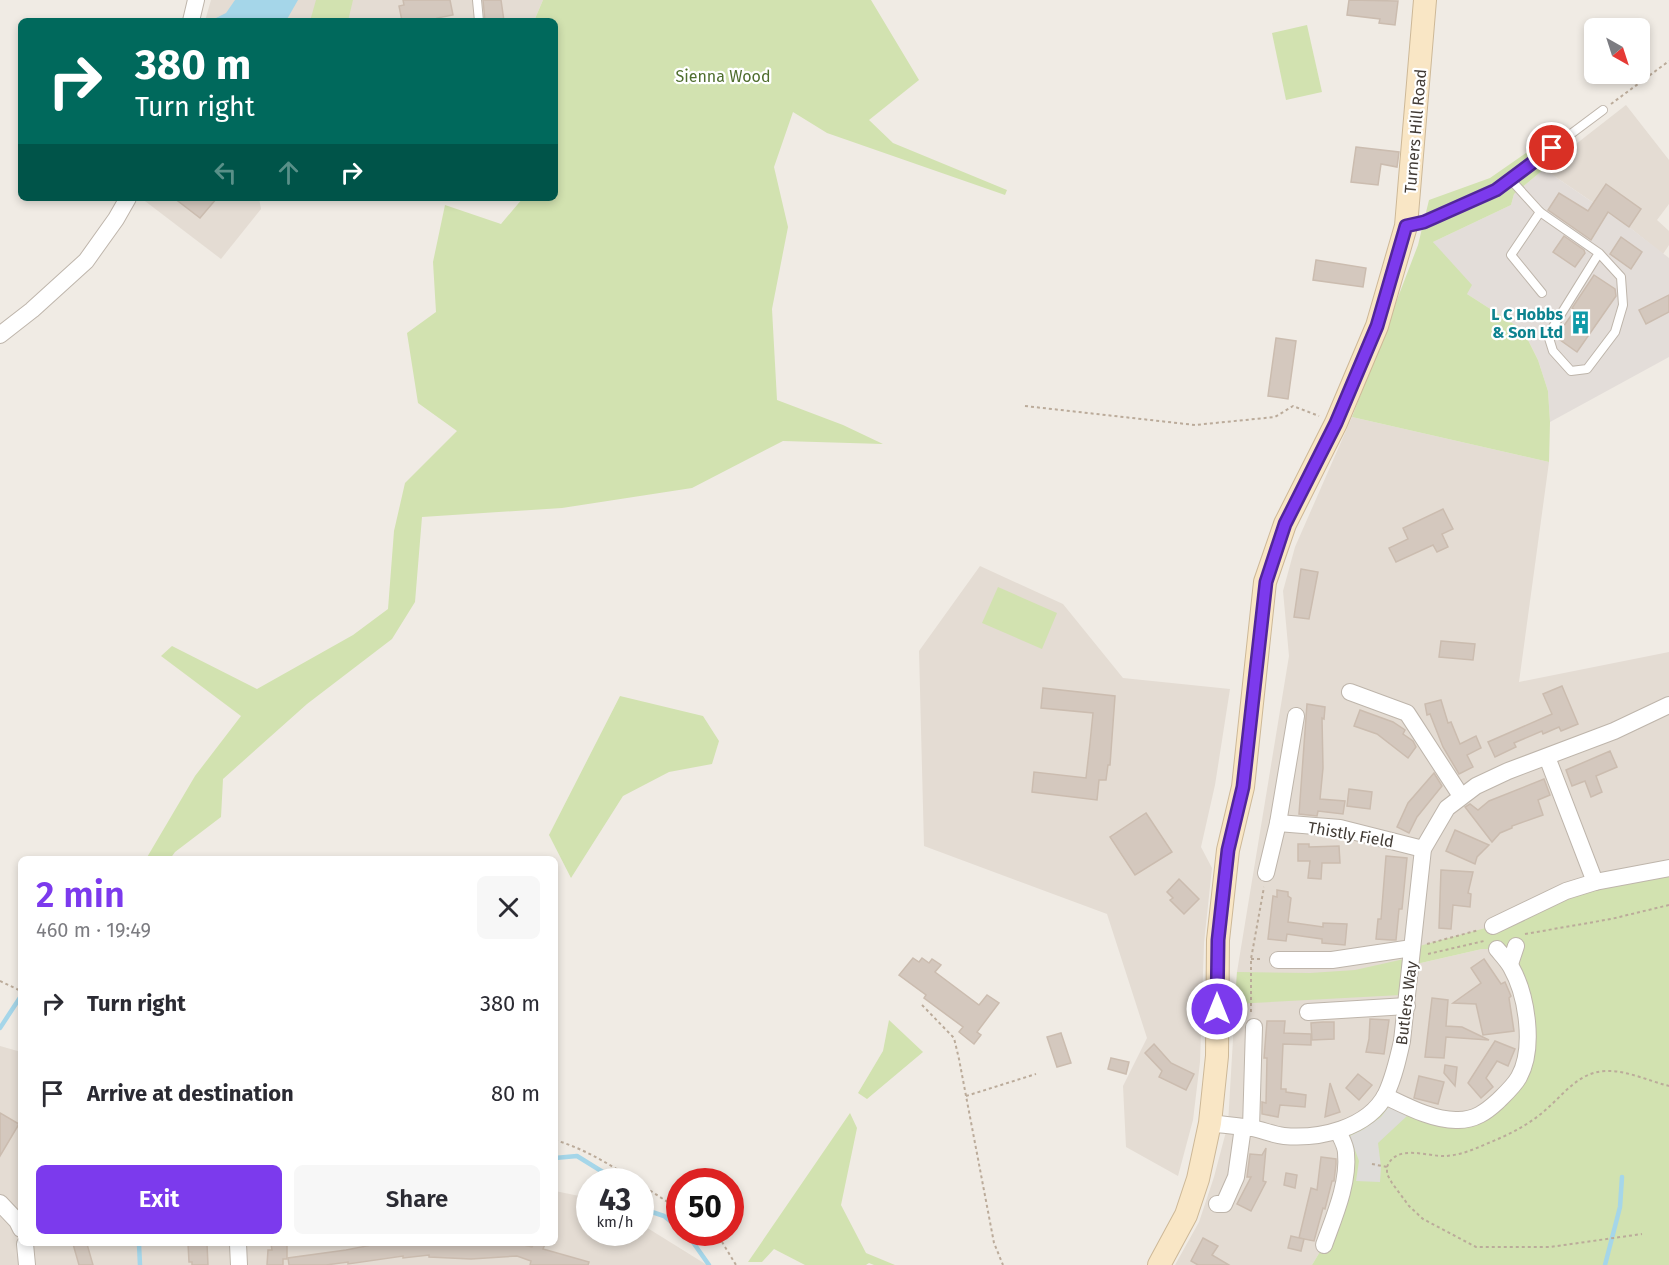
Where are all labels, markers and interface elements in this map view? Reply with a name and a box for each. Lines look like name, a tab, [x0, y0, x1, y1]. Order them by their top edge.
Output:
north arrow	[1584, 18, 1650, 84]
map controls	[1584, 18, 1650, 84]
text: 380 m	[135, 40, 251, 90]
icon: right	[36, 42, 114, 120]
park label: Sienna Wood	[676, 67, 770, 86]
street label: Turners Hill Road	[1401, 68, 1430, 194]
text: Turn right	[135, 91, 255, 123]
pin	[1526, 122, 1577, 173]
icon: arrive	[1535, 131, 1568, 164]
icon: left	[209, 156, 242, 189]
icon: ahead	[272, 156, 305, 189]
icon: right	[335, 156, 368, 189]
place label: L C Hobbs & Son Ltd	[1491, 305, 1563, 342]
building icon: L C Hobbs & Son Ltd	[1568, 310, 1594, 336]
street label: Thistly Field	[1307, 818, 1395, 851]
text: 2 min	[36, 873, 125, 917]
button: close	[477, 876, 540, 939]
text: 460 m · 19:49	[36, 918, 151, 942]
street label: Butlers Way	[1392, 960, 1421, 1046]
position arrow	[1185, 977, 1249, 1041]
icon: right	[36, 987, 69, 1020]
text: Turn right	[87, 990, 186, 1017]
text: 380 m	[480, 990, 540, 1017]
icon: arrive	[36, 1077, 69, 1110]
text: Arrive at destination	[87, 1080, 294, 1107]
text: 80 m	[491, 1080, 540, 1107]
button: Exit	[36, 1165, 282, 1234]
button: Share	[294, 1165, 540, 1234]
speed limit sign: 50	[666, 1168, 744, 1246]
text: 43	[599, 1182, 631, 1218]
text: km/h	[596, 1213, 634, 1231]

